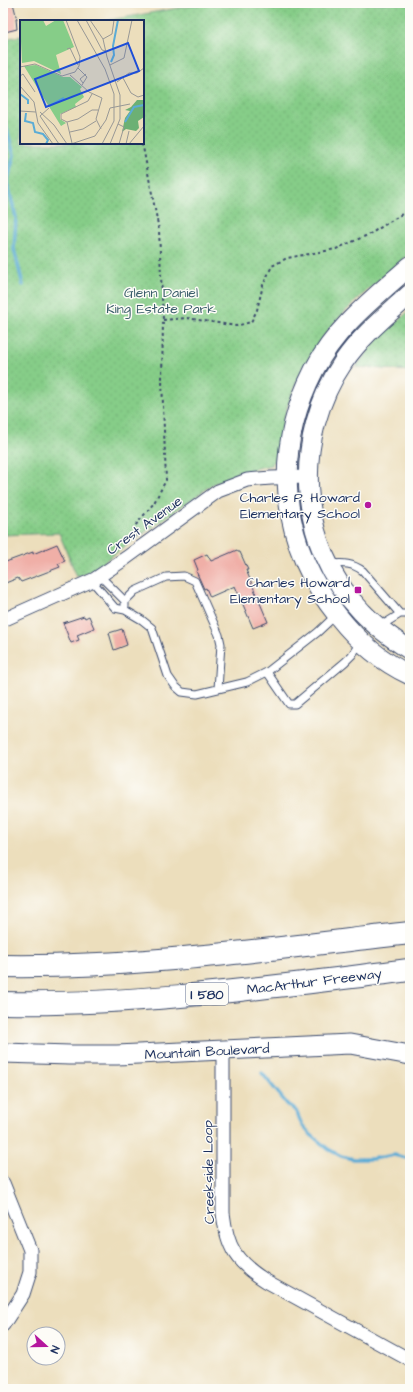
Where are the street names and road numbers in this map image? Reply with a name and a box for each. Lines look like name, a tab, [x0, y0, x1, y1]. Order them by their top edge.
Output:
street label: Crest Avenue	[103, 491, 187, 560]
street label: MacArthur Freeway	[245, 964, 383, 1000]
road number: I 580	[186, 983, 228, 1005]
street label: Mountain Boulevard	[144, 1039, 270, 1065]
street label: Creekside Loop	[198, 1120, 220, 1224]

